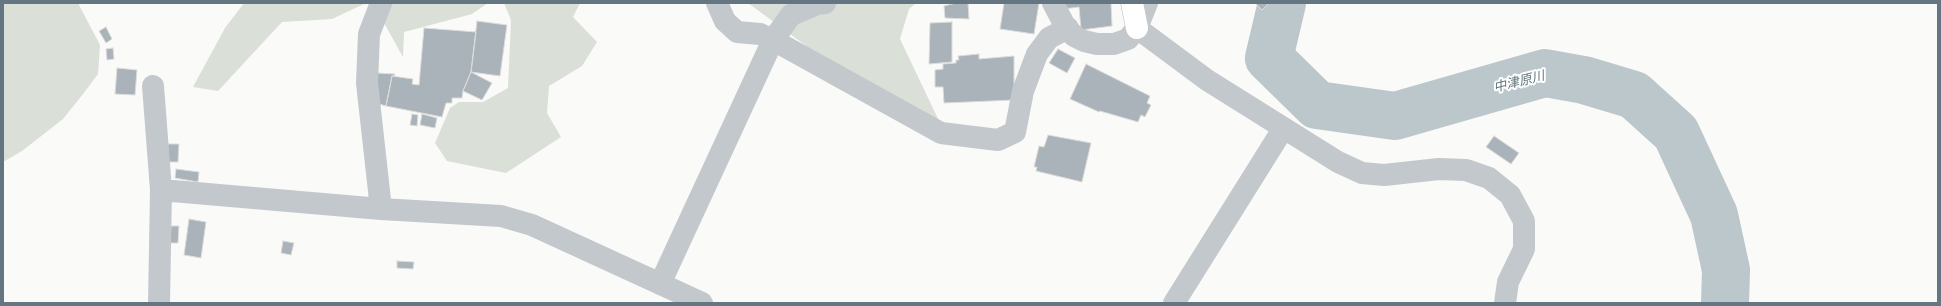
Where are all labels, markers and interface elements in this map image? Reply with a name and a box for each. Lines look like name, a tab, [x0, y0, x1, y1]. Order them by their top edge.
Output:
water label: 中津原川	[1492, 68, 1546, 96]

